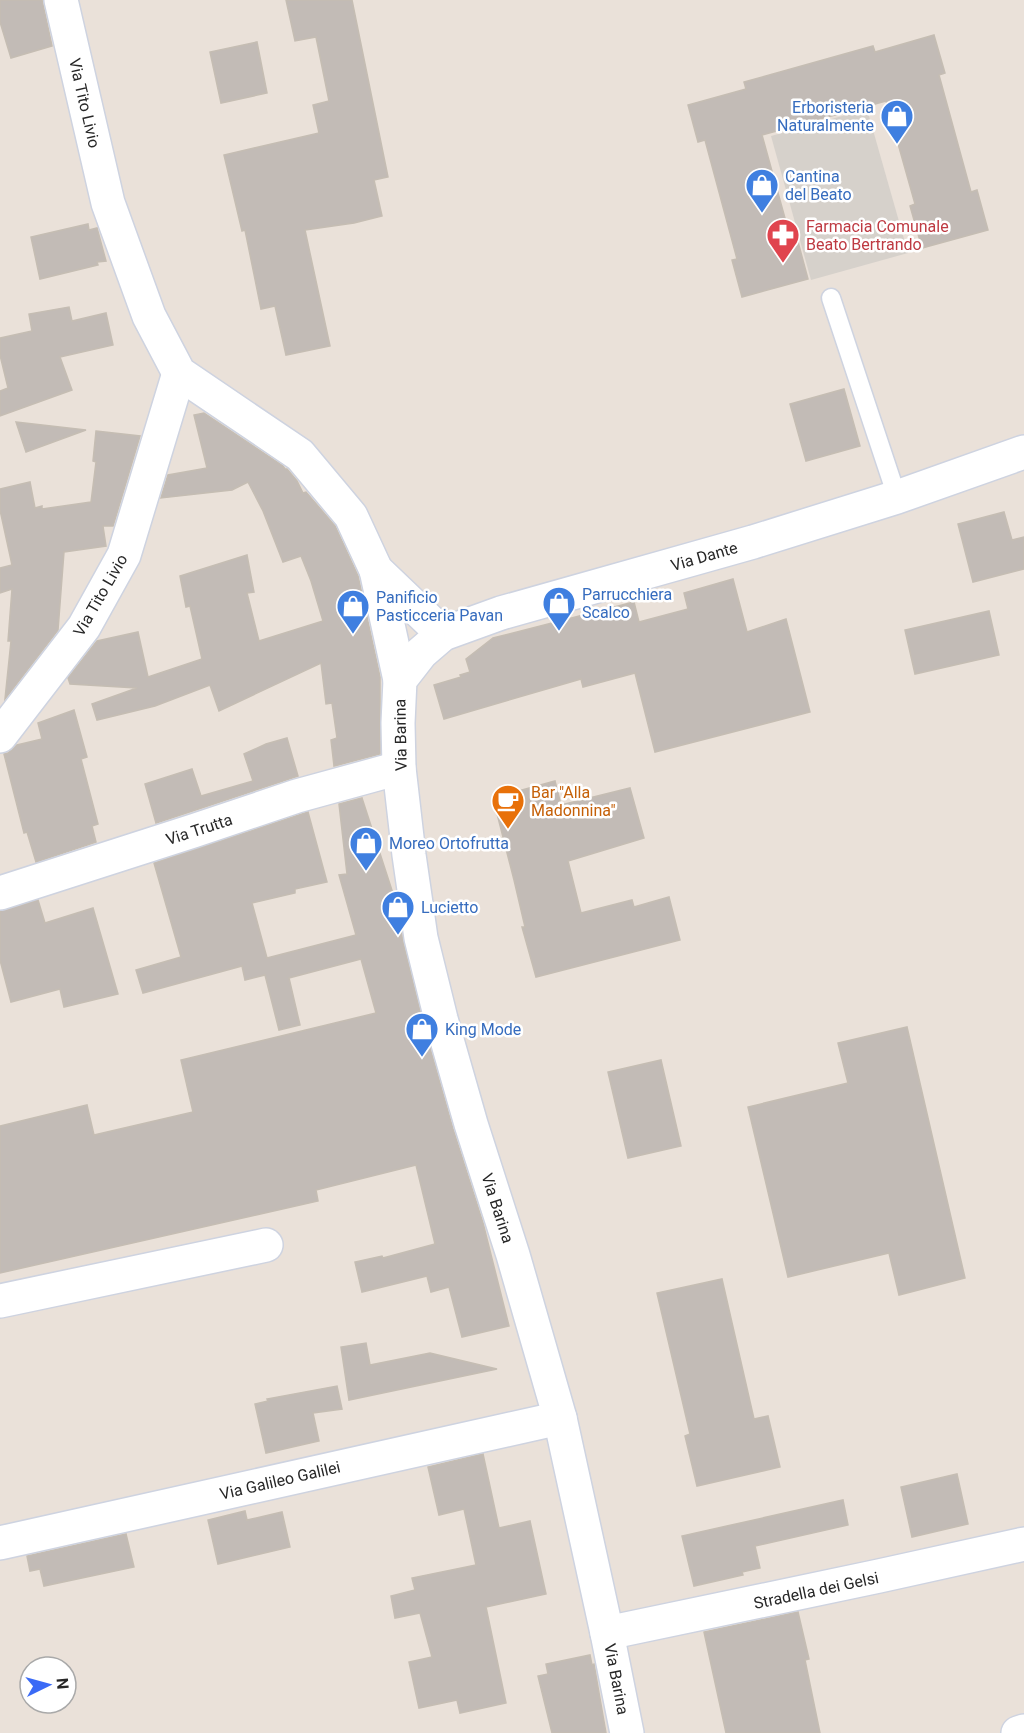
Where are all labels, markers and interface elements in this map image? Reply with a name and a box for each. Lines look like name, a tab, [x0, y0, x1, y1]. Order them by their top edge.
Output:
street label: Via Tito Livio	[65, 56, 104, 150]
place label: Erboristeria Naturalmente	[777, 98, 874, 135]
shop icon: Erboristeria Naturalmente	[879, 98, 915, 145]
shop icon: Cantina del Beato	[744, 167, 780, 214]
place label: Cantina del Beato	[785, 167, 852, 204]
pharmacy icon: Farmacia Comunale Beato Bertrando	[765, 217, 801, 264]
place label: Farmacia Comunale Beato Bertrando	[806, 217, 949, 254]
street label: Via Dante	[669, 538, 740, 575]
street label: Via Tito Livio	[69, 551, 131, 640]
shop icon: Parrucchiera Scalco	[541, 585, 577, 632]
place label: Parrucchiera Scalco	[582, 585, 672, 622]
shop icon: Panificio Pasticceria Pavan	[335, 588, 371, 635]
place label: Panificio Pasticceria Pavan	[376, 588, 503, 625]
street label: Via Barina	[390, 699, 411, 771]
cafe icon: Bar "Alla Madonnina"	[490, 783, 526, 830]
place label: Bar "Alla Madonnina"	[531, 783, 616, 820]
street label: Via Trutta	[163, 810, 235, 849]
shop icon: Moreo Ortofrutta	[348, 825, 384, 872]
place label: Moreo Ortofrutta	[389, 834, 509, 853]
shop icon: Lucietto	[380, 889, 416, 936]
place label: Lucietto	[421, 898, 478, 917]
shop icon: King Mode	[404, 1011, 440, 1058]
place label: King Mode	[445, 1020, 521, 1039]
street label: Via Barina	[477, 1171, 518, 1245]
street label: Via Galileo Galilei	[218, 1457, 342, 1504]
street label: Stradella dei Gelsi	[752, 1568, 880, 1613]
street label: Via Barina	[600, 1642, 633, 1716]
north arrow	[18, 1655, 78, 1715]
text: N	[52, 1677, 72, 1690]

